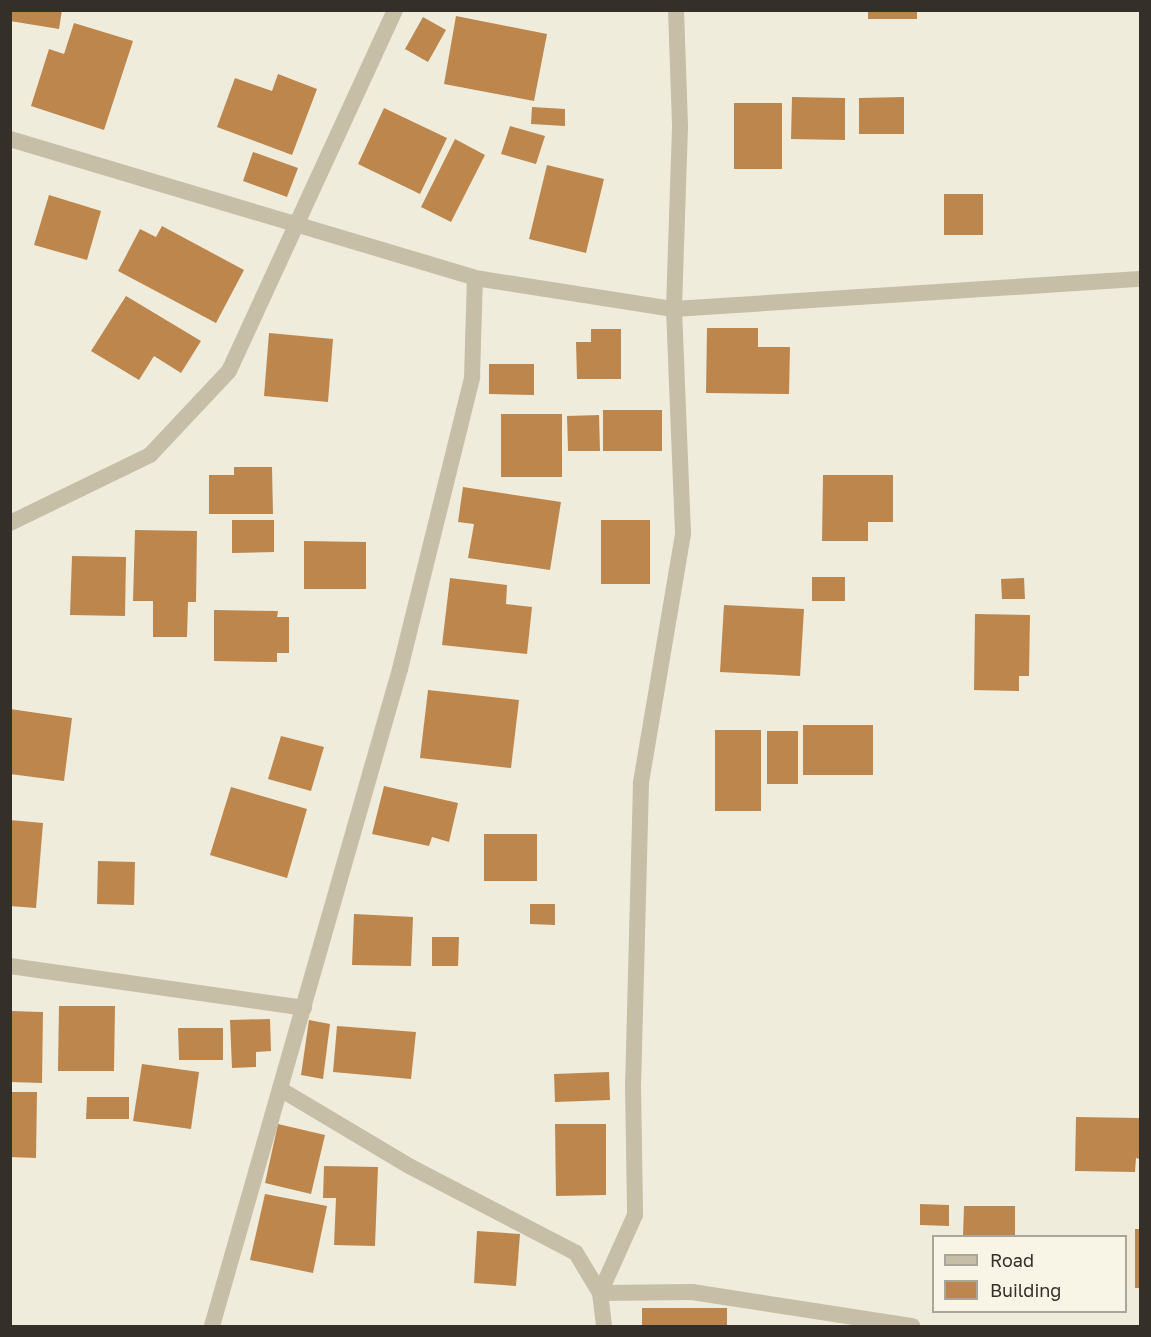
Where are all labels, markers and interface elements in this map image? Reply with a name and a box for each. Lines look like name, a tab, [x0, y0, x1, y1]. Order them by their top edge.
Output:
legend	[932, 1235, 1127, 1313]
text: Road	[990, 1249, 1034, 1271]
text: Building	[990, 1279, 1061, 1301]

